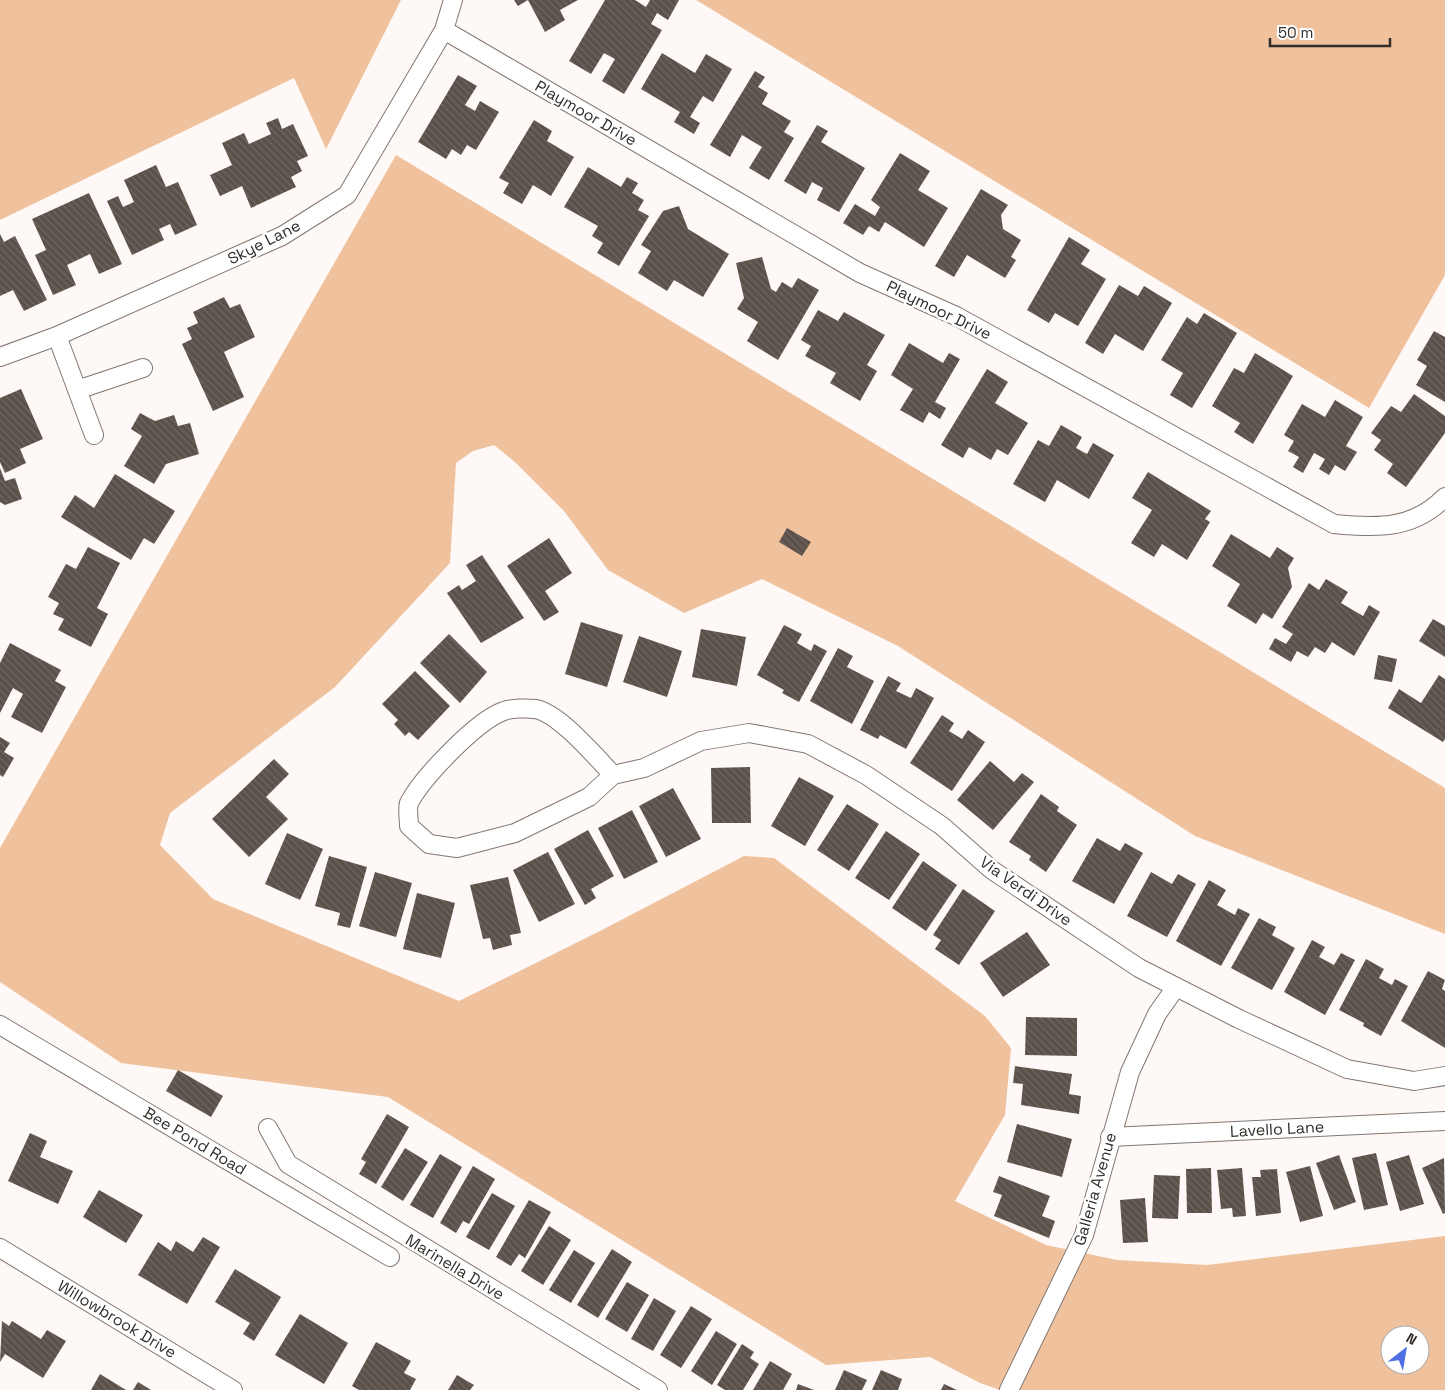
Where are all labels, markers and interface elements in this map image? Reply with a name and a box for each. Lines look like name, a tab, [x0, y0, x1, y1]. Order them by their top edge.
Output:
scale bar	[1270, 15, 1390, 47]
text: 50 m	[1278, 23, 1313, 42]
street label: Playmoor Drive	[531, 75, 641, 151]
street label: Skye Lane	[224, 215, 304, 269]
street label: Playmoor Drive	[883, 276, 995, 344]
street label: Via Verdi Drive	[976, 851, 1076, 931]
street label: Bee Pond Road	[140, 1102, 250, 1180]
street label: Lavello Lane	[1229, 1116, 1325, 1142]
street label: Galleria Avenue	[1069, 1130, 1121, 1248]
street label: Marinella Drive	[402, 1229, 508, 1305]
street label: Willowbrook Drive	[54, 1275, 180, 1363]
north arrow	[1380, 1325, 1430, 1375]
text: N	[1403, 1329, 1420, 1349]

